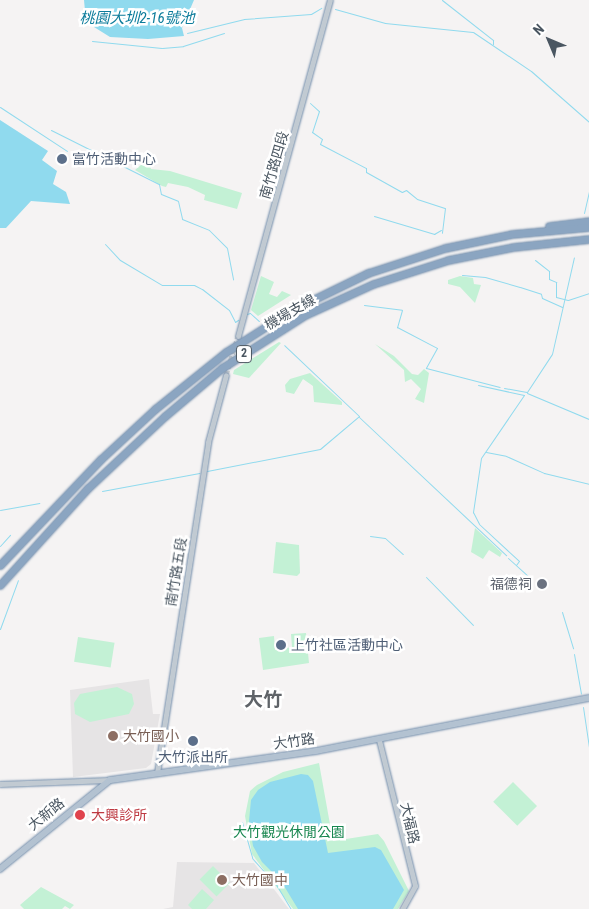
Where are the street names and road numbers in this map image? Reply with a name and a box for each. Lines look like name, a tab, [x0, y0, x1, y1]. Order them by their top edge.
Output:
street label: 南竹路四段	[256, 129, 292, 201]
street label: 機場支線	[262, 291, 318, 333]
road number: 2	[235, 344, 253, 364]
street label: 南竹路五段	[162, 536, 190, 608]
street label: 大竹路	[272, 730, 316, 752]
street label: 大新路	[24, 794, 68, 834]
street label: 大福路	[397, 801, 423, 845]

